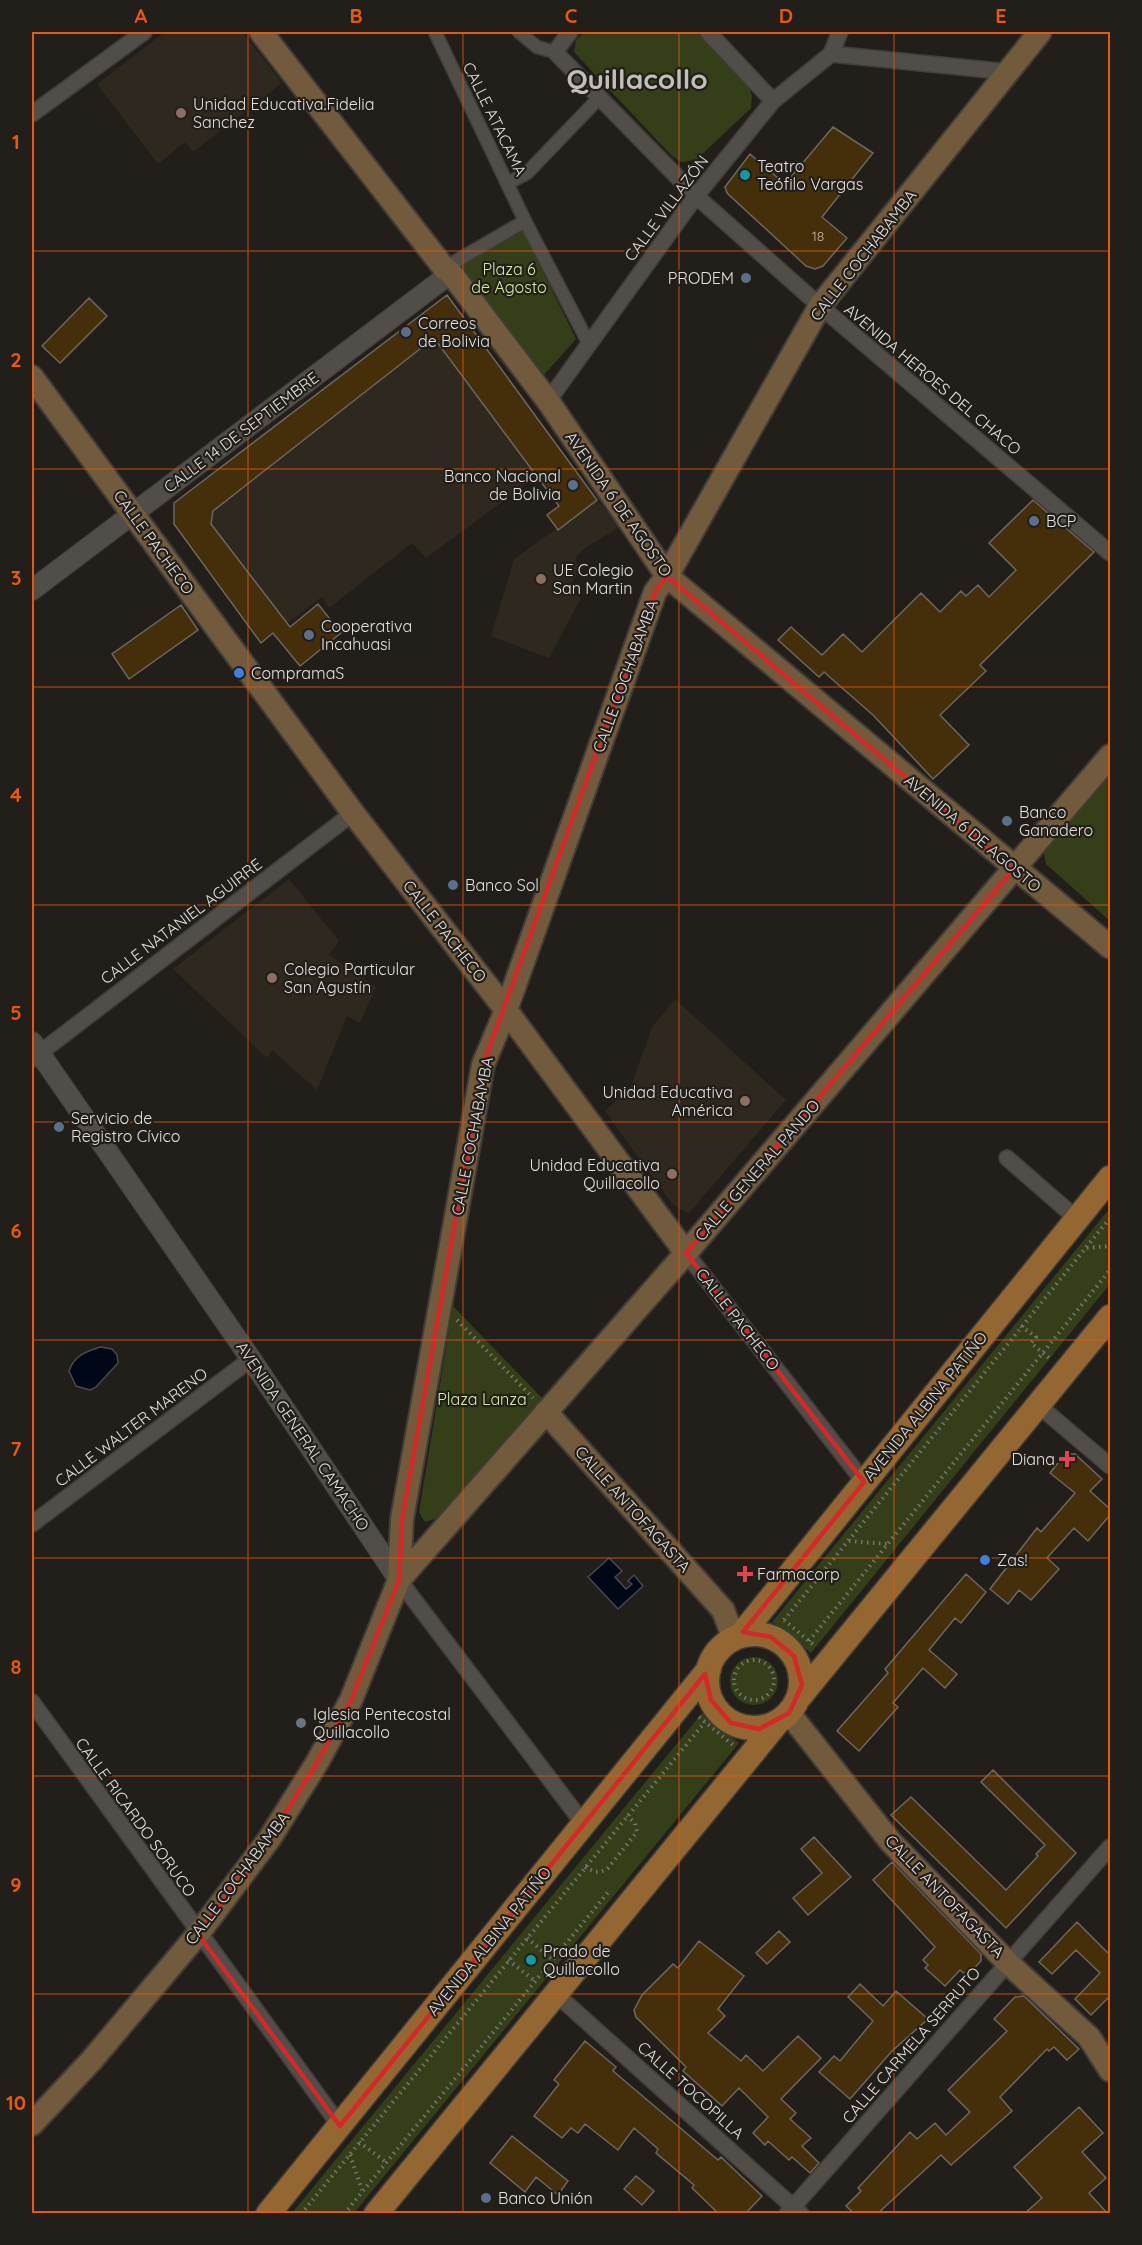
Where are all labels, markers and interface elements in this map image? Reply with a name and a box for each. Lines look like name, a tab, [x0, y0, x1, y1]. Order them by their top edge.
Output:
text: A	[135, 3, 148, 28]
text: B	[349, 3, 363, 28]
text: C	[565, 3, 578, 28]
text: D	[779, 3, 793, 28]
text: E	[995, 3, 1007, 28]
street label: CALLE ATACAMA	[459, 59, 531, 179]
district label: Quillacollo	[566, 61, 708, 96]
place label: Unidad Educativa.Fidelia Sanchez	[193, 94, 374, 132]
marker: Unidad Educativa.Fidelia Sanchez	[174, 106, 188, 120]
text: 1	[12, 129, 20, 154]
street label: CALLE VILLAZÓN	[620, 151, 712, 265]
place label: Teatro Teófilo Vargas	[757, 156, 863, 194]
marker: Teatro Teófilo Vargas	[738, 168, 752, 182]
street label: CALLE COCHABAMBA	[806, 185, 920, 325]
house number: 18	[812, 227, 824, 245]
park label: Plaza 6 de Agosto	[471, 259, 547, 297]
place label: PRODEM	[668, 268, 734, 288]
marker: PRODEM	[739, 271, 753, 285]
street label: AVENIDA HEROES DEL CHACO	[841, 299, 1025, 459]
place label: Correos de Bolivia	[418, 313, 490, 351]
marker: Correos de Bolivia	[399, 325, 413, 339]
text: 2	[10, 347, 22, 372]
street label: CALLE 14 DE SEPTIEMBRE	[160, 367, 322, 497]
street label: AVENIDA 6 DE AGOSTO	[561, 428, 677, 580]
place label: Banco Nacional de Bolivia	[444, 466, 561, 504]
marker: Banco Nacional de Bolivia	[566, 478, 580, 492]
street label: CALLE PACHECO	[109, 486, 199, 598]
place label: BCP	[1046, 511, 1076, 531]
marker: BCP	[1027, 514, 1041, 528]
place label: UE Colegio San Martin	[553, 560, 634, 598]
text: 3	[11, 565, 21, 590]
marker: UE Colegio San Martin	[534, 572, 548, 586]
street label: CALLE COCHABAMBA	[588, 597, 662, 755]
place label: Cooperativa Incahuasi	[321, 616, 412, 654]
marker: Cooperativa Incahuasi	[302, 628, 316, 642]
place label: CompramaS	[251, 663, 344, 683]
marker: CompramaS	[232, 666, 246, 680]
street label: AVENIDA 6 DE AGOSTO	[900, 770, 1046, 896]
text: 4	[10, 782, 22, 807]
place label: Banco Ganadero	[1019, 802, 1093, 840]
marker: Banco Ganadero	[1000, 814, 1014, 828]
street label: CALLE NATANIEL AGUIRRE	[96, 854, 266, 988]
place label: Banco Sol	[465, 875, 539, 895]
street label: CALLE PACHECO	[399, 876, 491, 986]
marker: Banco Sol	[446, 878, 460, 892]
place label: Colegio Particular San Agustín	[284, 959, 415, 997]
marker: Colegio Particular San Agustín	[265, 971, 279, 985]
text: 5	[10, 1000, 22, 1025]
street label: CALLE COCHABAMBA	[447, 1055, 497, 1217]
place label: Unidad Educativa América	[602, 1082, 733, 1120]
marker: Unidad Educativa América	[738, 1094, 752, 1108]
street label: CALLE GENERAL PANDO	[690, 1095, 824, 1245]
place label: Servicio de Registro Cívico	[71, 1108, 181, 1146]
marker: Servicio de Registro Cívico	[52, 1120, 66, 1134]
place label: Unidad Educativa Quillacollo	[529, 1155, 660, 1193]
marker: Unidad Educativa Quillacollo	[665, 1167, 679, 1181]
text: 6	[10, 1218, 22, 1243]
street label: CALLE PACHECO	[692, 1264, 784, 1374]
street label: AVENIDA ALBINA PATIÑO	[859, 1327, 991, 1485]
street label: AVENIDA GENERAL CAMACHO	[232, 1338, 374, 1534]
street label: CALLE WALTER MARENO	[51, 1363, 211, 1491]
park label: Plaza Lanza	[437, 1389, 527, 1409]
text: 7	[11, 1436, 22, 1461]
street label: CALLE ANTOFAGASTA	[571, 1442, 695, 1576]
place label: Diana	[1011, 1449, 1055, 1469]
marker: Diana	[1060, 1452, 1074, 1466]
place label: Zas!	[997, 1550, 1028, 1570]
marker: Zas!	[978, 1553, 992, 1567]
place label: Farmacorp	[757, 1564, 840, 1584]
marker: Farmacorp	[738, 1567, 752, 1581]
text: 8	[11, 1654, 22, 1679]
place label: Iglesia Pentecostal Quillacollo	[313, 1704, 451, 1742]
marker: Iglesia Pentecostal Quillacollo	[294, 1716, 308, 1730]
street label: CALLE RICARDO SORUCO	[72, 1734, 200, 1900]
street label: CALLE COCHABAMBA	[181, 1808, 293, 1948]
street label: CALLE ANTOFAGASTA	[881, 1830, 1009, 1962]
street label: AVENIDA ALBINA PATIÑO	[423, 1862, 555, 2020]
text: 9	[10, 1872, 22, 1897]
place label: Prado de Quillacollo	[543, 1941, 620, 1979]
marker: Prado de Quillacollo	[524, 1953, 538, 1967]
street label: CALLE CARMELA SERRUTO	[838, 1963, 984, 2127]
street label: CALLE TOCOPILLA	[634, 2037, 748, 2143]
text: 10	[6, 2090, 26, 2115]
place label: Banco Unión	[498, 2188, 593, 2208]
marker: Banco Unión	[479, 2191, 493, 2205]

